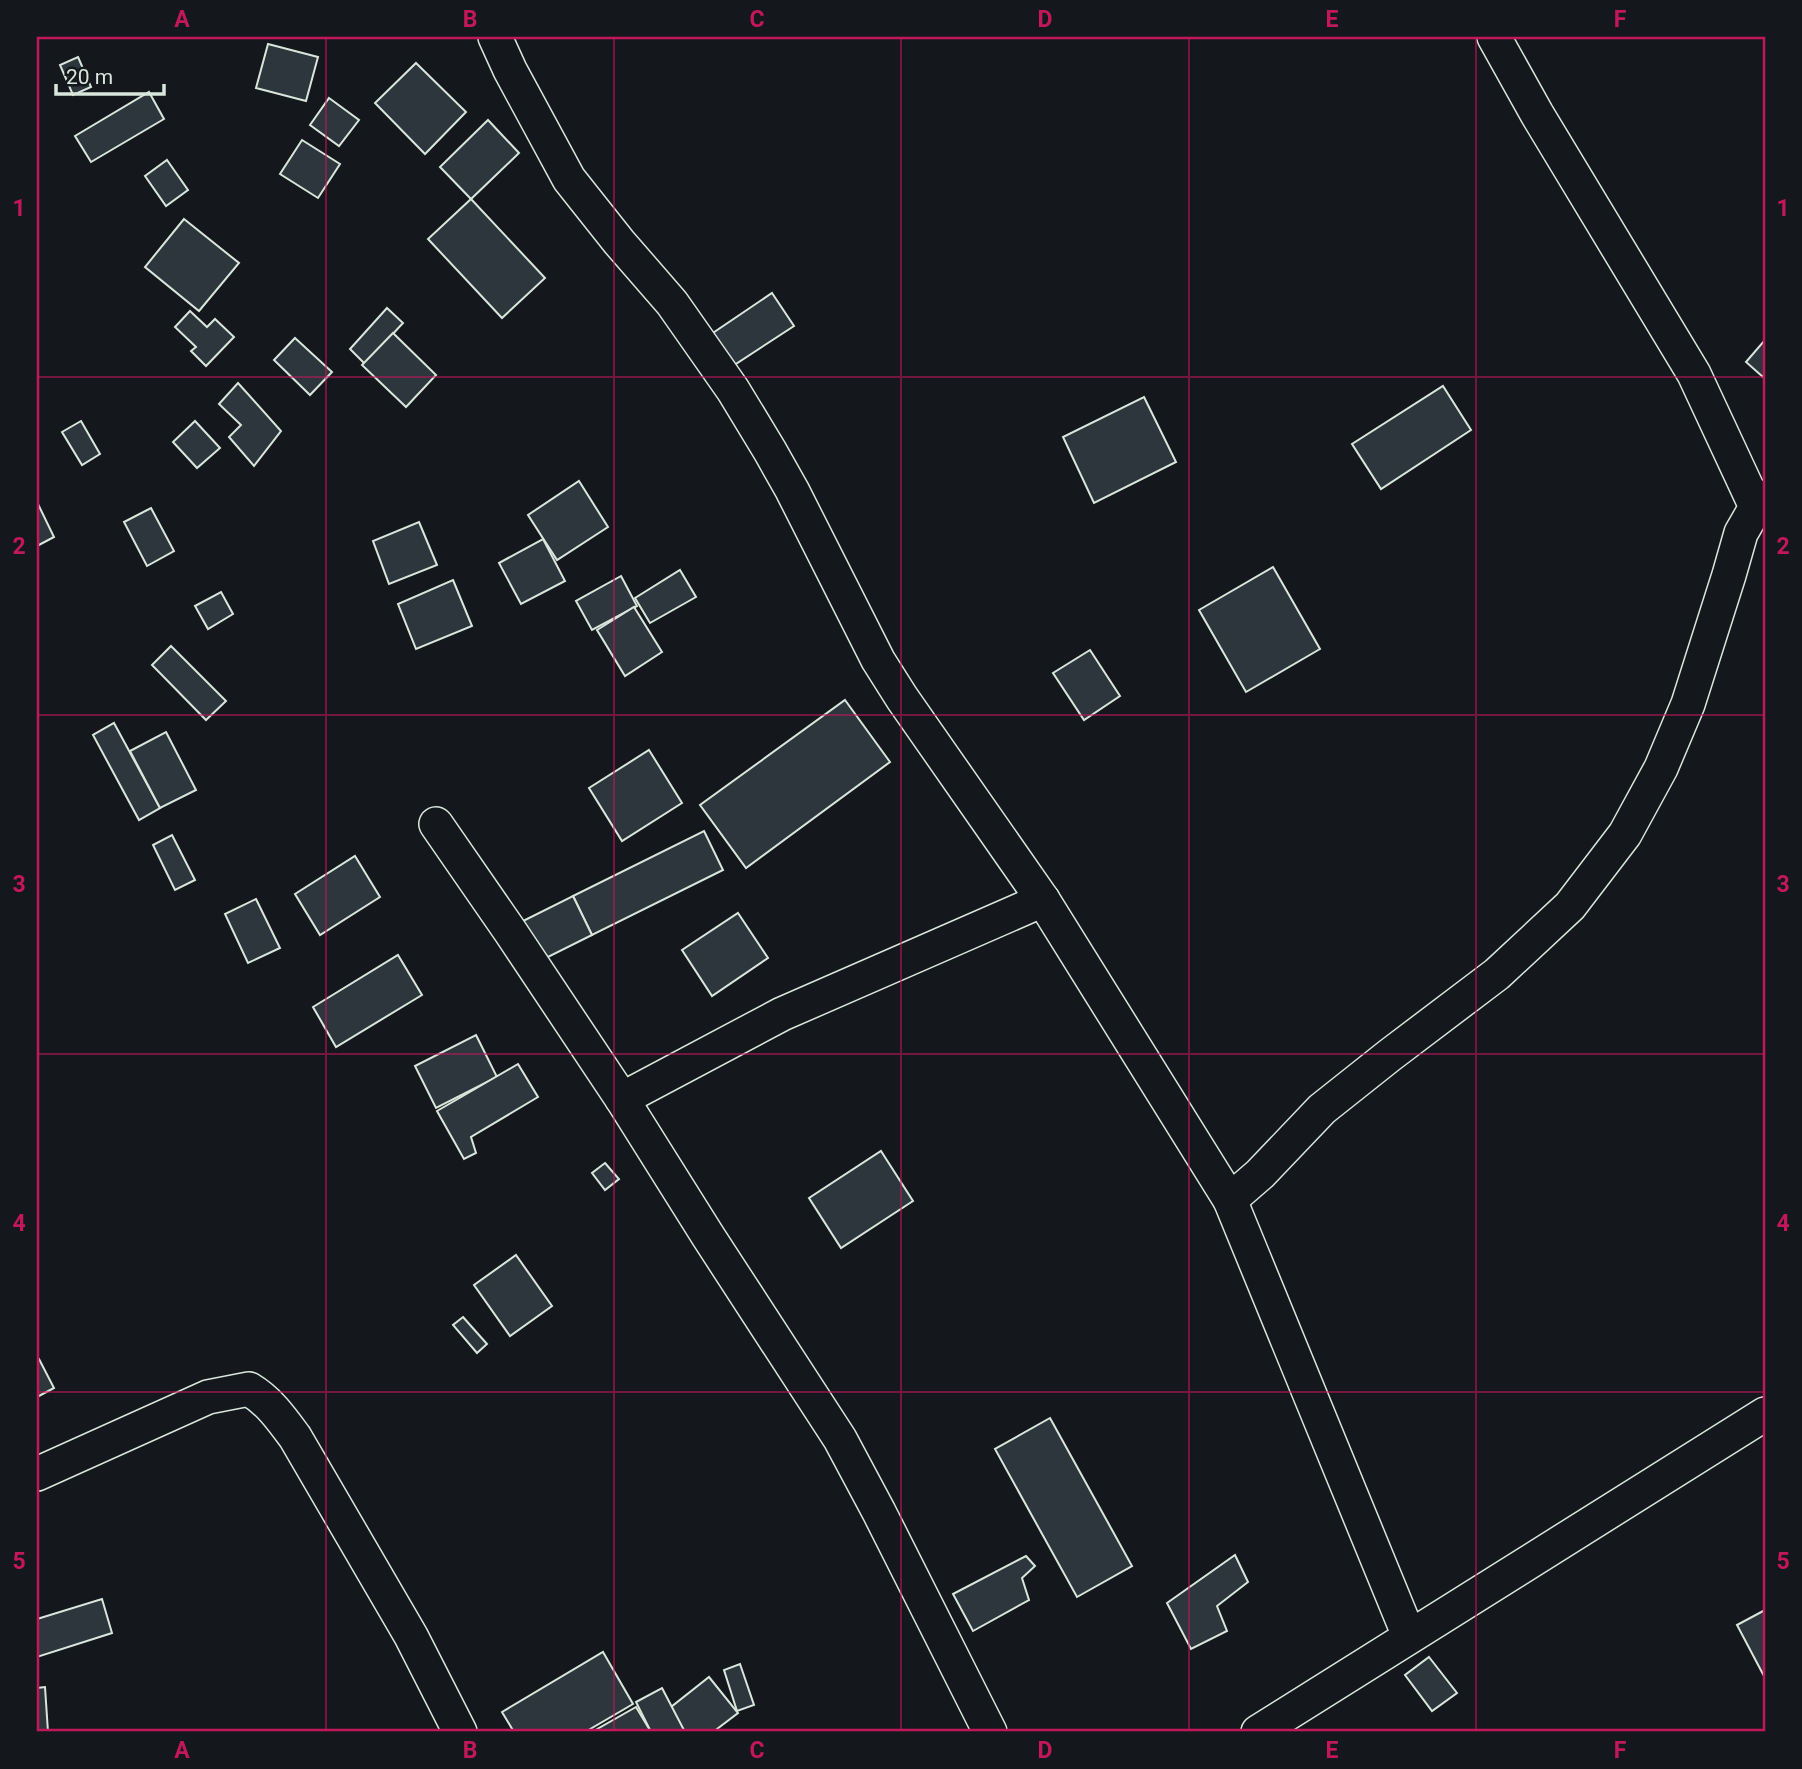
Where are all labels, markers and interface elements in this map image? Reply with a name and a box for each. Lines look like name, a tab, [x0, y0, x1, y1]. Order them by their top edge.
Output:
text: A	[174, 6, 190, 33]
text: B	[463, 6, 477, 33]
text: C	[749, 6, 765, 33]
text: D	[1038, 6, 1052, 33]
text: E	[1326, 6, 1339, 33]
text: F	[1614, 6, 1627, 33]
scale bar	[56, 52, 164, 96]
text: 20 m	[66, 65, 113, 89]
text: 1	[12, 195, 26, 222]
text: 1	[1776, 195, 1790, 222]
text: 2	[12, 533, 26, 560]
text: 2	[1776, 533, 1790, 560]
text: 3	[12, 871, 26, 898]
text: 3	[1776, 871, 1790, 898]
text: 4	[12, 1210, 26, 1237]
text: 4	[1776, 1210, 1790, 1237]
text: 5	[12, 1548, 26, 1575]
text: 5	[1776, 1548, 1790, 1575]
text: A	[174, 1737, 190, 1764]
text: B	[463, 1737, 477, 1764]
text: C	[749, 1737, 765, 1764]
text: D	[1038, 1737, 1052, 1764]
text: E	[1326, 1737, 1339, 1764]
text: F	[1614, 1737, 1627, 1764]

